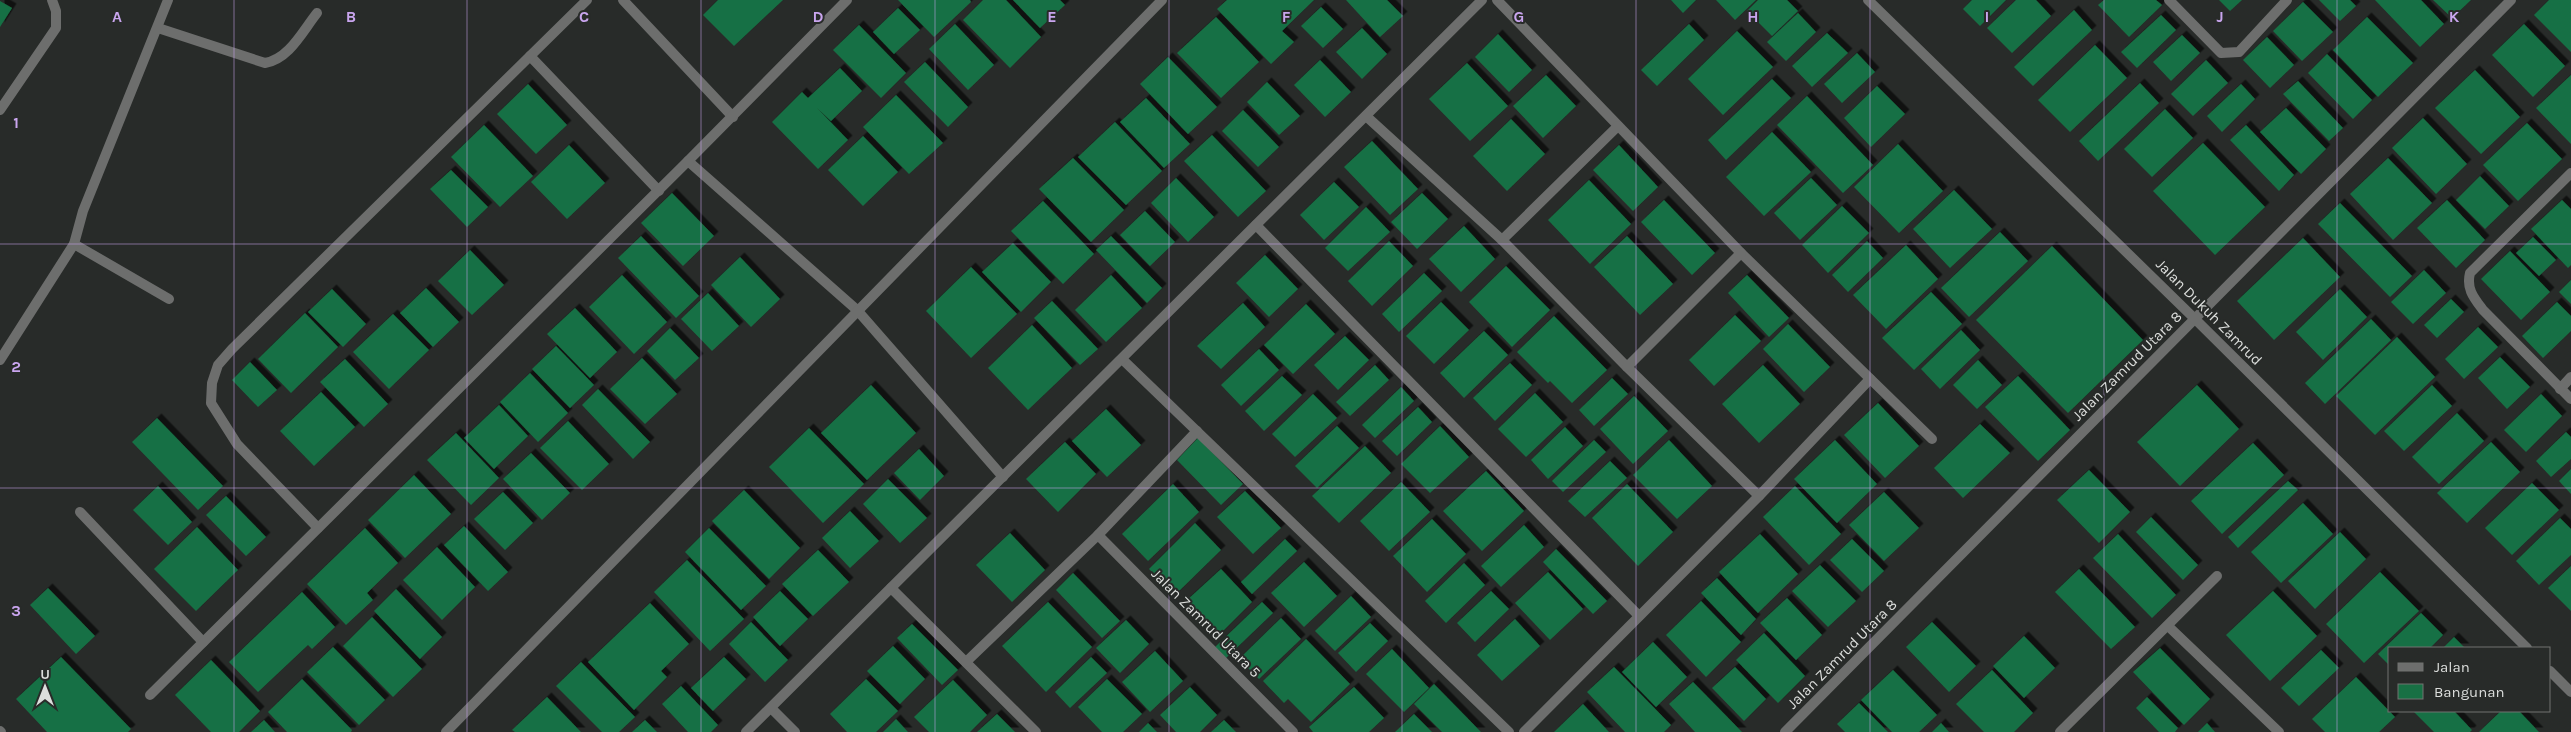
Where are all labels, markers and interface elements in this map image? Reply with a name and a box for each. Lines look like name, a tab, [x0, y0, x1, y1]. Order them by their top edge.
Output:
text: A	[112, 7, 122, 26]
text: B	[346, 7, 356, 26]
text: C	[579, 7, 589, 26]
text: D	[813, 7, 824, 26]
text: E	[1047, 7, 1057, 26]
text: F	[1282, 7, 1291, 26]
text: G	[1514, 7, 1524, 26]
text: H	[1747, 7, 1759, 26]
text: I	[1985, 7, 1989, 26]
text: J	[2216, 7, 2224, 26]
text: K	[2449, 7, 2460, 26]
text: 1	[13, 113, 19, 132]
street label: Jalan Dukuh Zamrud	[2152, 255, 2266, 369]
street label: Jalan Zamrud Utara 8	[2068, 307, 2186, 425]
text: 2	[11, 357, 21, 376]
street label: Jalan Zamrud Utara 5	[1148, 565, 1264, 681]
street label: Jalan Zamrud Utara 8	[1783, 595, 1901, 713]
text: 3	[11, 601, 21, 620]
legend	[2388, 647, 2551, 712]
text: Jalan	[2434, 658, 2470, 676]
north arrow	[20, 662, 70, 712]
text: U	[40, 666, 50, 683]
text: Bangunan	[2434, 683, 2505, 701]

